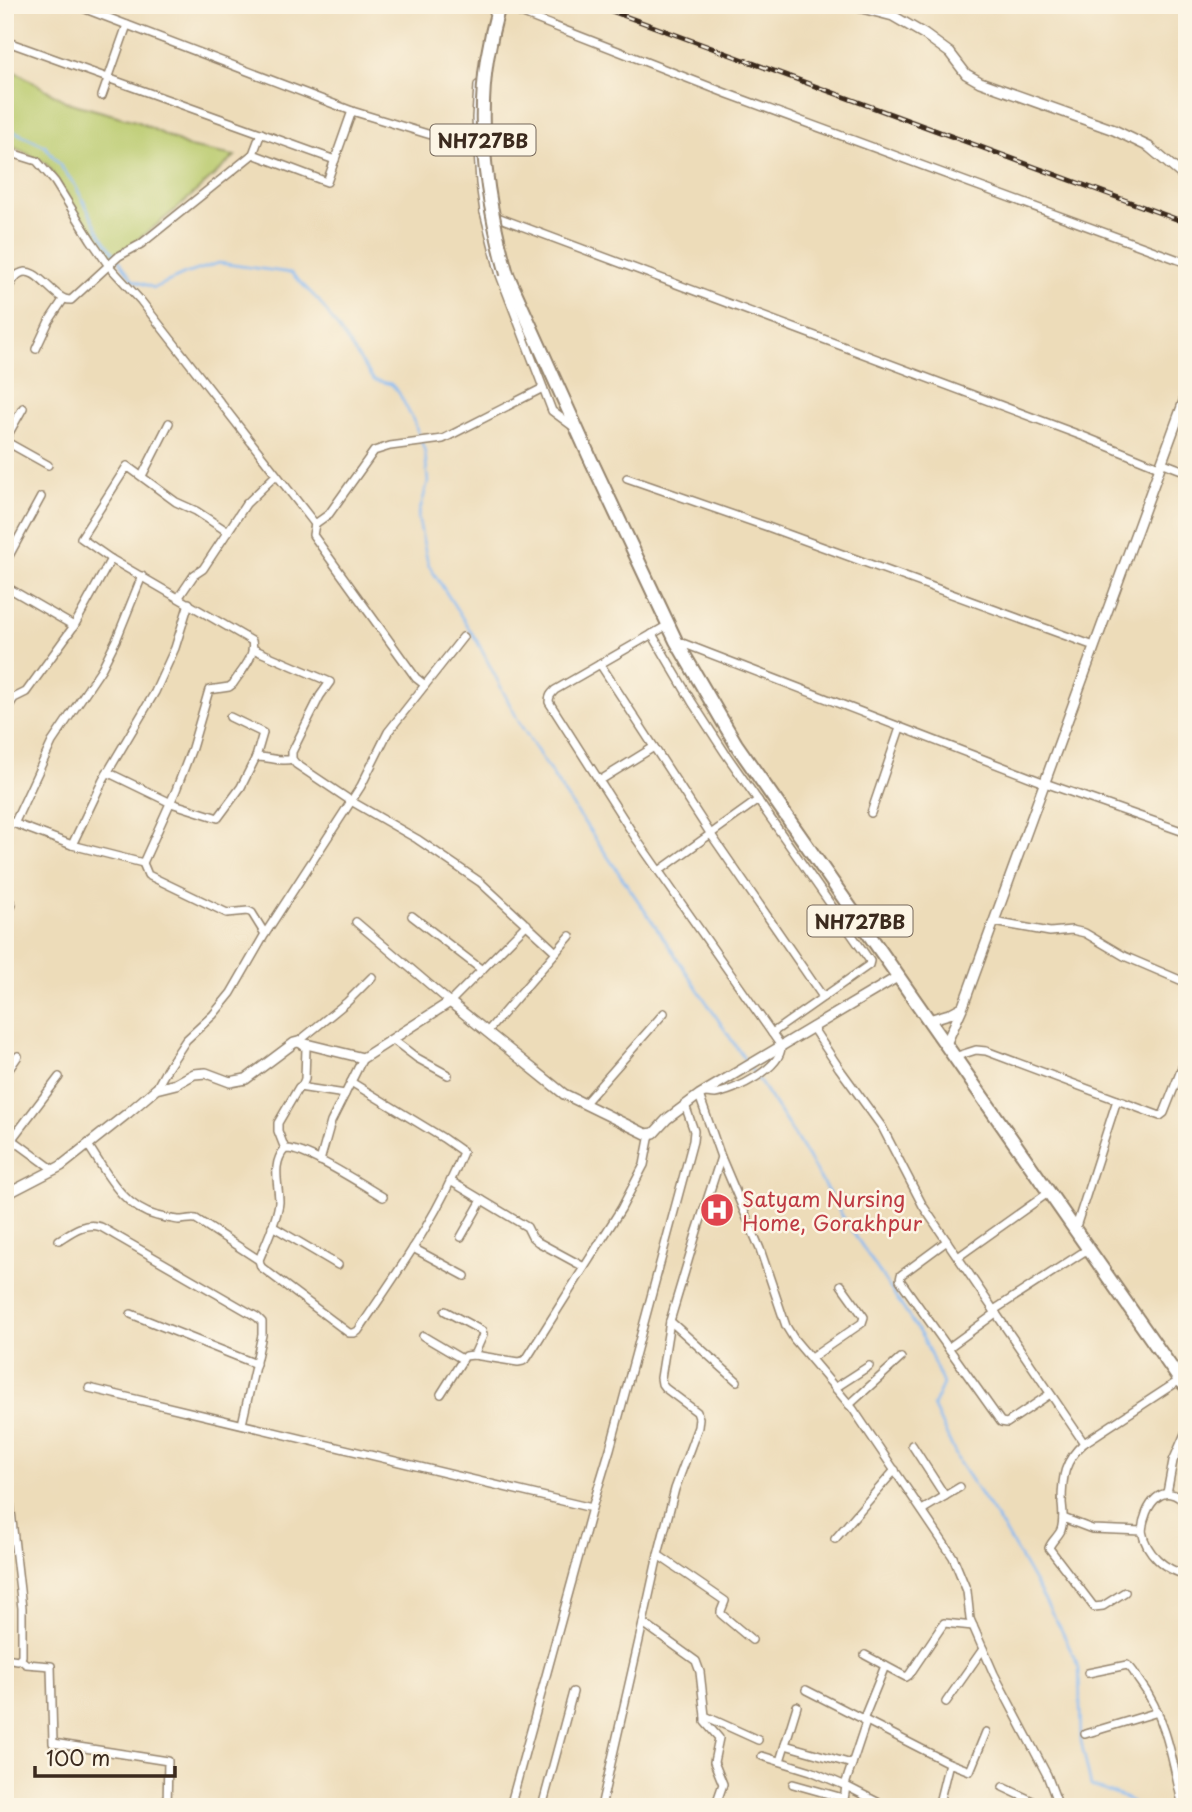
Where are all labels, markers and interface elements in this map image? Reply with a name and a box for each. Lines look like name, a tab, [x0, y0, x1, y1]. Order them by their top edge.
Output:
road number: NH727BB	[430, 124, 536, 156]
road number: NH727BB	[808, 906, 912, 937]
place label: Satyam Nursing Home, Gorakhpur	[742, 1182, 922, 1238]
hospital icon: Satyam Nursing Home, Gorakhpur	[698, 1191, 736, 1229]
scale bar	[35, 1735, 175, 1779]
text: 100 m	[46, 1741, 110, 1773]

